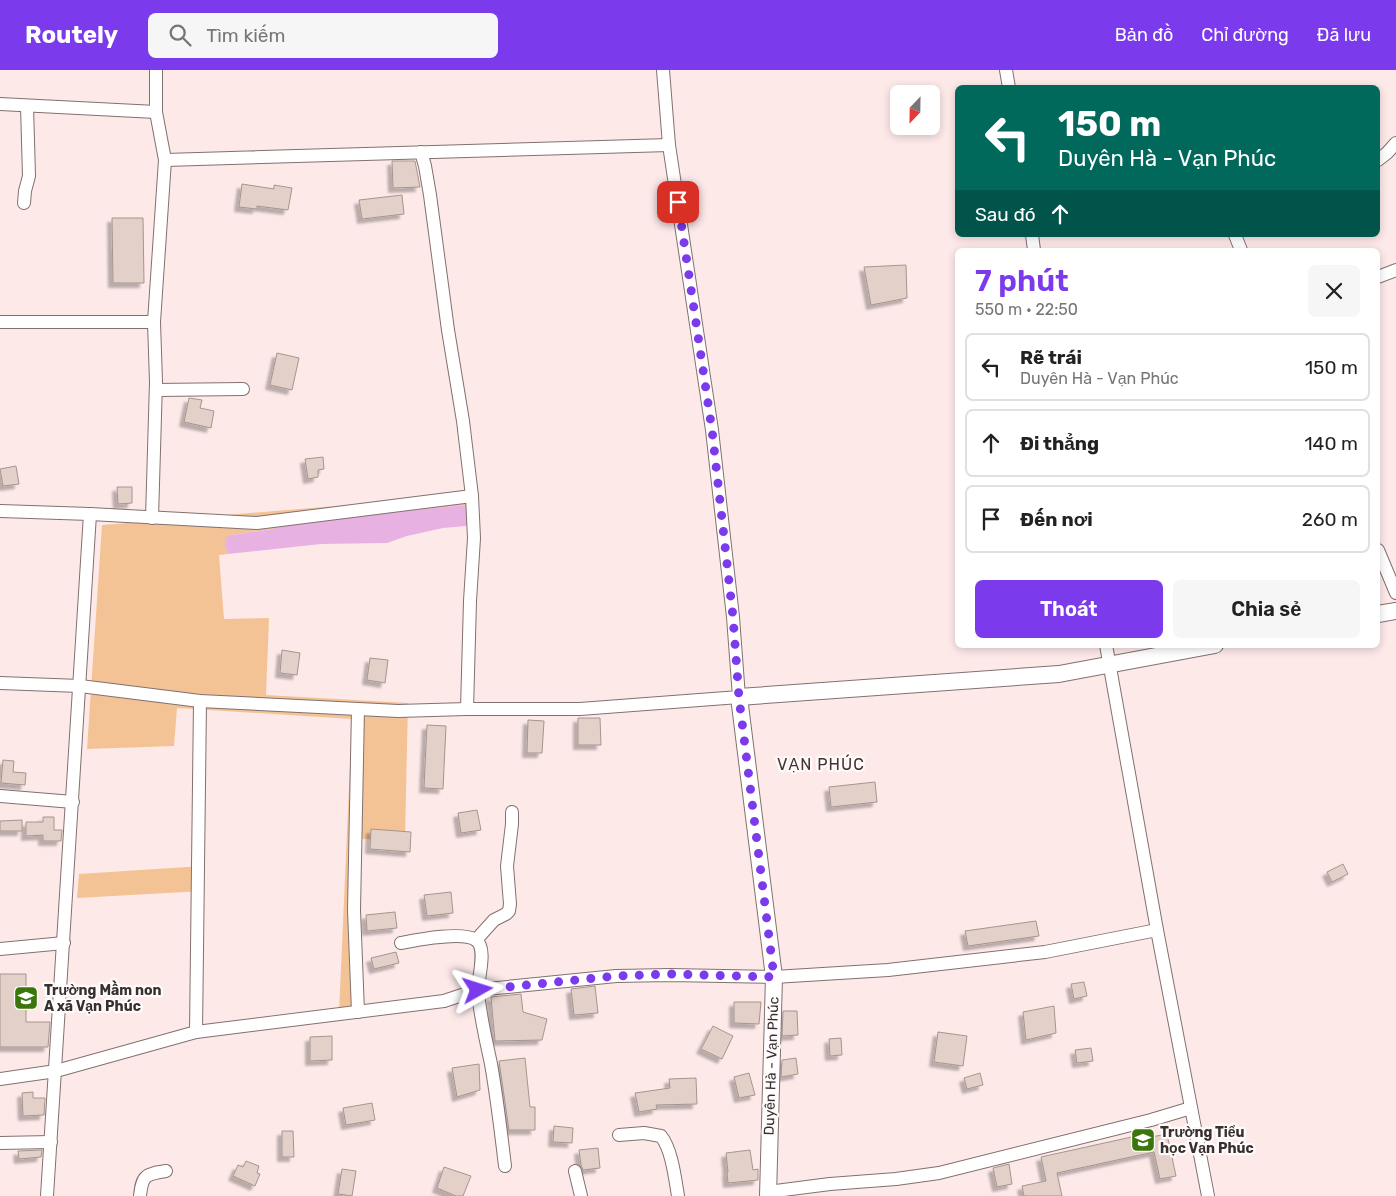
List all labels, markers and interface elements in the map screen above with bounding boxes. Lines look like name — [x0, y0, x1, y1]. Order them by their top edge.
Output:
search box — [148, 13, 498, 58]
text: Routely — [25, 21, 118, 49]
icon: search — [166, 21, 194, 49]
text: Tìm kiếm — [206, 24, 285, 47]
text: Bản đồ — [1115, 24, 1173, 46]
text: Chỉ đường — [1201, 24, 1289, 46]
text: Đã lưu — [1317, 24, 1371, 46]
north arrow — [890, 85, 940, 135]
map controls — [890, 85, 940, 135]
text: 150 m — [1058, 103, 1161, 145]
icon: left — [975, 105, 1040, 170]
text: Duyên Hà - Vạn Phúc — [1058, 145, 1276, 172]
pin — [657, 181, 699, 223]
icon: arrive — [664, 188, 692, 216]
icon: ahead — [1046, 200, 1074, 228]
text: Sau đó — [975, 203, 1036, 226]
text: 7 phút — [975, 263, 1069, 299]
button: close — [1308, 265, 1360, 317]
text: 550 m · 22:50 — [975, 300, 1078, 319]
text: Rẽ trái — [1020, 346, 1082, 369]
icon: left — [977, 353, 1005, 381]
text: 150 m — [1305, 356, 1358, 379]
text: Duyên Hà - Vạn Phúc — [1020, 369, 1179, 388]
icon: ahead — [977, 429, 1005, 457]
text: Đi thẳng — [1020, 432, 1099, 455]
text: 140 m — [1304, 432, 1358, 455]
icon: arrive — [977, 505, 1005, 533]
text: Đến nơi — [1020, 508, 1093, 531]
text: 260 m — [1302, 508, 1358, 531]
button: Thoát — [975, 580, 1163, 638]
button: Chia sẻ — [1173, 580, 1360, 638]
district label: VẠN PHÚC — [777, 754, 865, 774]
position arrow — [451, 963, 503, 1015]
place label: Trường Mầm non A xã Vạn Phúc — [44, 980, 162, 1015]
school or university icon: Trường Mầm non A xã Vạn Phúc — [13, 985, 39, 1011]
street label: Duyên Hà - Vạn Phúc — [761, 996, 782, 1136]
place label: Trường Tiểu học Vạn Phúc — [1160, 1124, 1254, 1157]
school or university icon: Trường Tiểu học Vạn Phúc — [1130, 1127, 1156, 1153]

